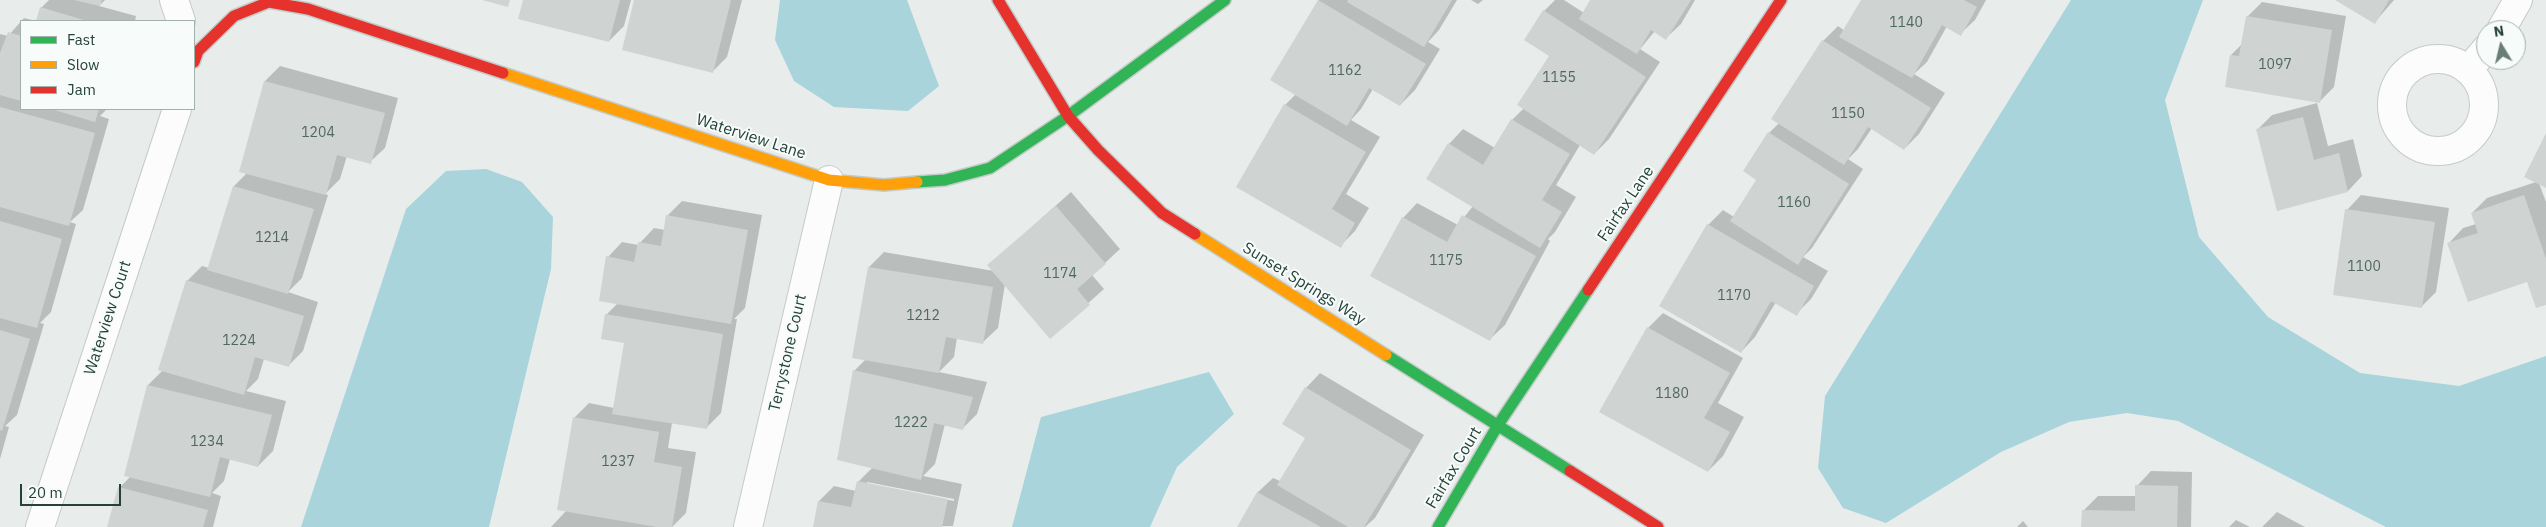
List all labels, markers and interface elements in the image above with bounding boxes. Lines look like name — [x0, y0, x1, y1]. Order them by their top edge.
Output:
house number: 1140 — [1889, 15, 1923, 31]
legend — [20, 20, 195, 110]
north arrow — [2476, 20, 2526, 70]
text: N — [2492, 21, 2505, 41]
text: Fast — [67, 30, 95, 49]
text: Slow — [67, 55, 100, 74]
house number: 1097 — [2258, 57, 2292, 73]
house number: 1162 — [1328, 63, 1362, 79]
house number: 1155 — [1542, 70, 1576, 86]
text: Jam — [67, 80, 96, 99]
house number: 1150 — [1831, 106, 1865, 122]
street label: Waterview Lane — [694, 110, 808, 164]
house number: 1204 — [301, 125, 335, 141]
street label: Fairfax Lane — [1594, 163, 1658, 245]
house number: 1160 — [1777, 195, 1811, 211]
house number: 1214 — [255, 230, 289, 246]
street label: Sunset Springs Way — [1239, 238, 1369, 330]
house number: 1175 — [1429, 253, 1463, 269]
street label: Waterview Court — [80, 258, 136, 378]
house number: 1100 — [2347, 259, 2381, 275]
house number: 1174 — [1043, 266, 1077, 282]
house number: 1170 — [1717, 288, 1751, 304]
street label: Terrystone Court — [765, 292, 811, 414]
house number: 1212 — [906, 308, 940, 324]
house number: 1224 — [222, 333, 256, 349]
house number: 1180 — [1655, 386, 1689, 402]
house number: 1222 — [894, 415, 928, 431]
street label: Fairfax Court — [1422, 424, 1486, 512]
house number: 1234 — [190, 434, 224, 450]
house number: 1237 — [601, 454, 635, 470]
scale bar — [22, 474, 124, 506]
text: 20 m — [28, 483, 63, 502]

